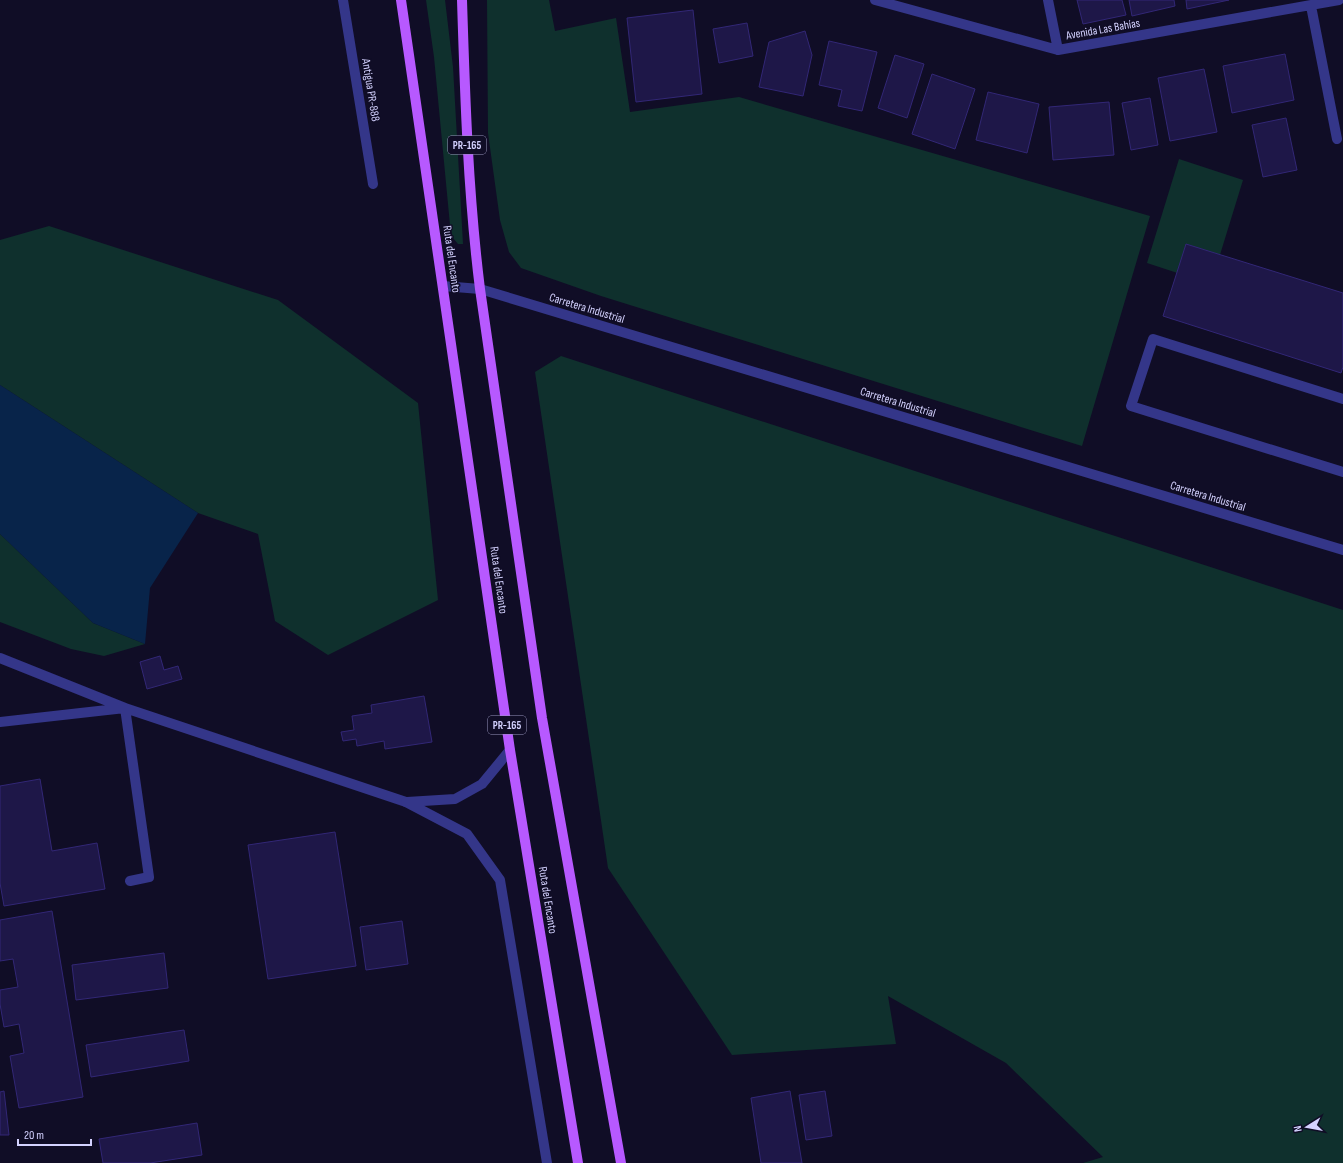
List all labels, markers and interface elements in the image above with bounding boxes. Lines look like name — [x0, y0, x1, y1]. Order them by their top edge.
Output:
street label: Avenida Las Bahías — [1064, 16, 1141, 44]
street label: Antigua PR-888 — [358, 57, 383, 123]
road number: PR-165 — [448, 136, 486, 154]
street label: Ruta del Encanto — [439, 224, 464, 294]
street label: Carretera Industrial — [547, 290, 626, 327]
street label: Carretera Industrial — [858, 384, 937, 421]
street label: Carretera Industrial — [1168, 478, 1247, 515]
street label: Ruta del Encanto — [486, 545, 511, 615]
road number: PR-165 — [488, 716, 526, 734]
street label: Ruta del Encanto — [535, 865, 560, 935]
north arrow — [1287, 1107, 1327, 1147]
scale bar — [18, 1121, 91, 1147]
text: N — [1291, 1125, 1305, 1133]
text: 20 m — [24, 1128, 44, 1143]

